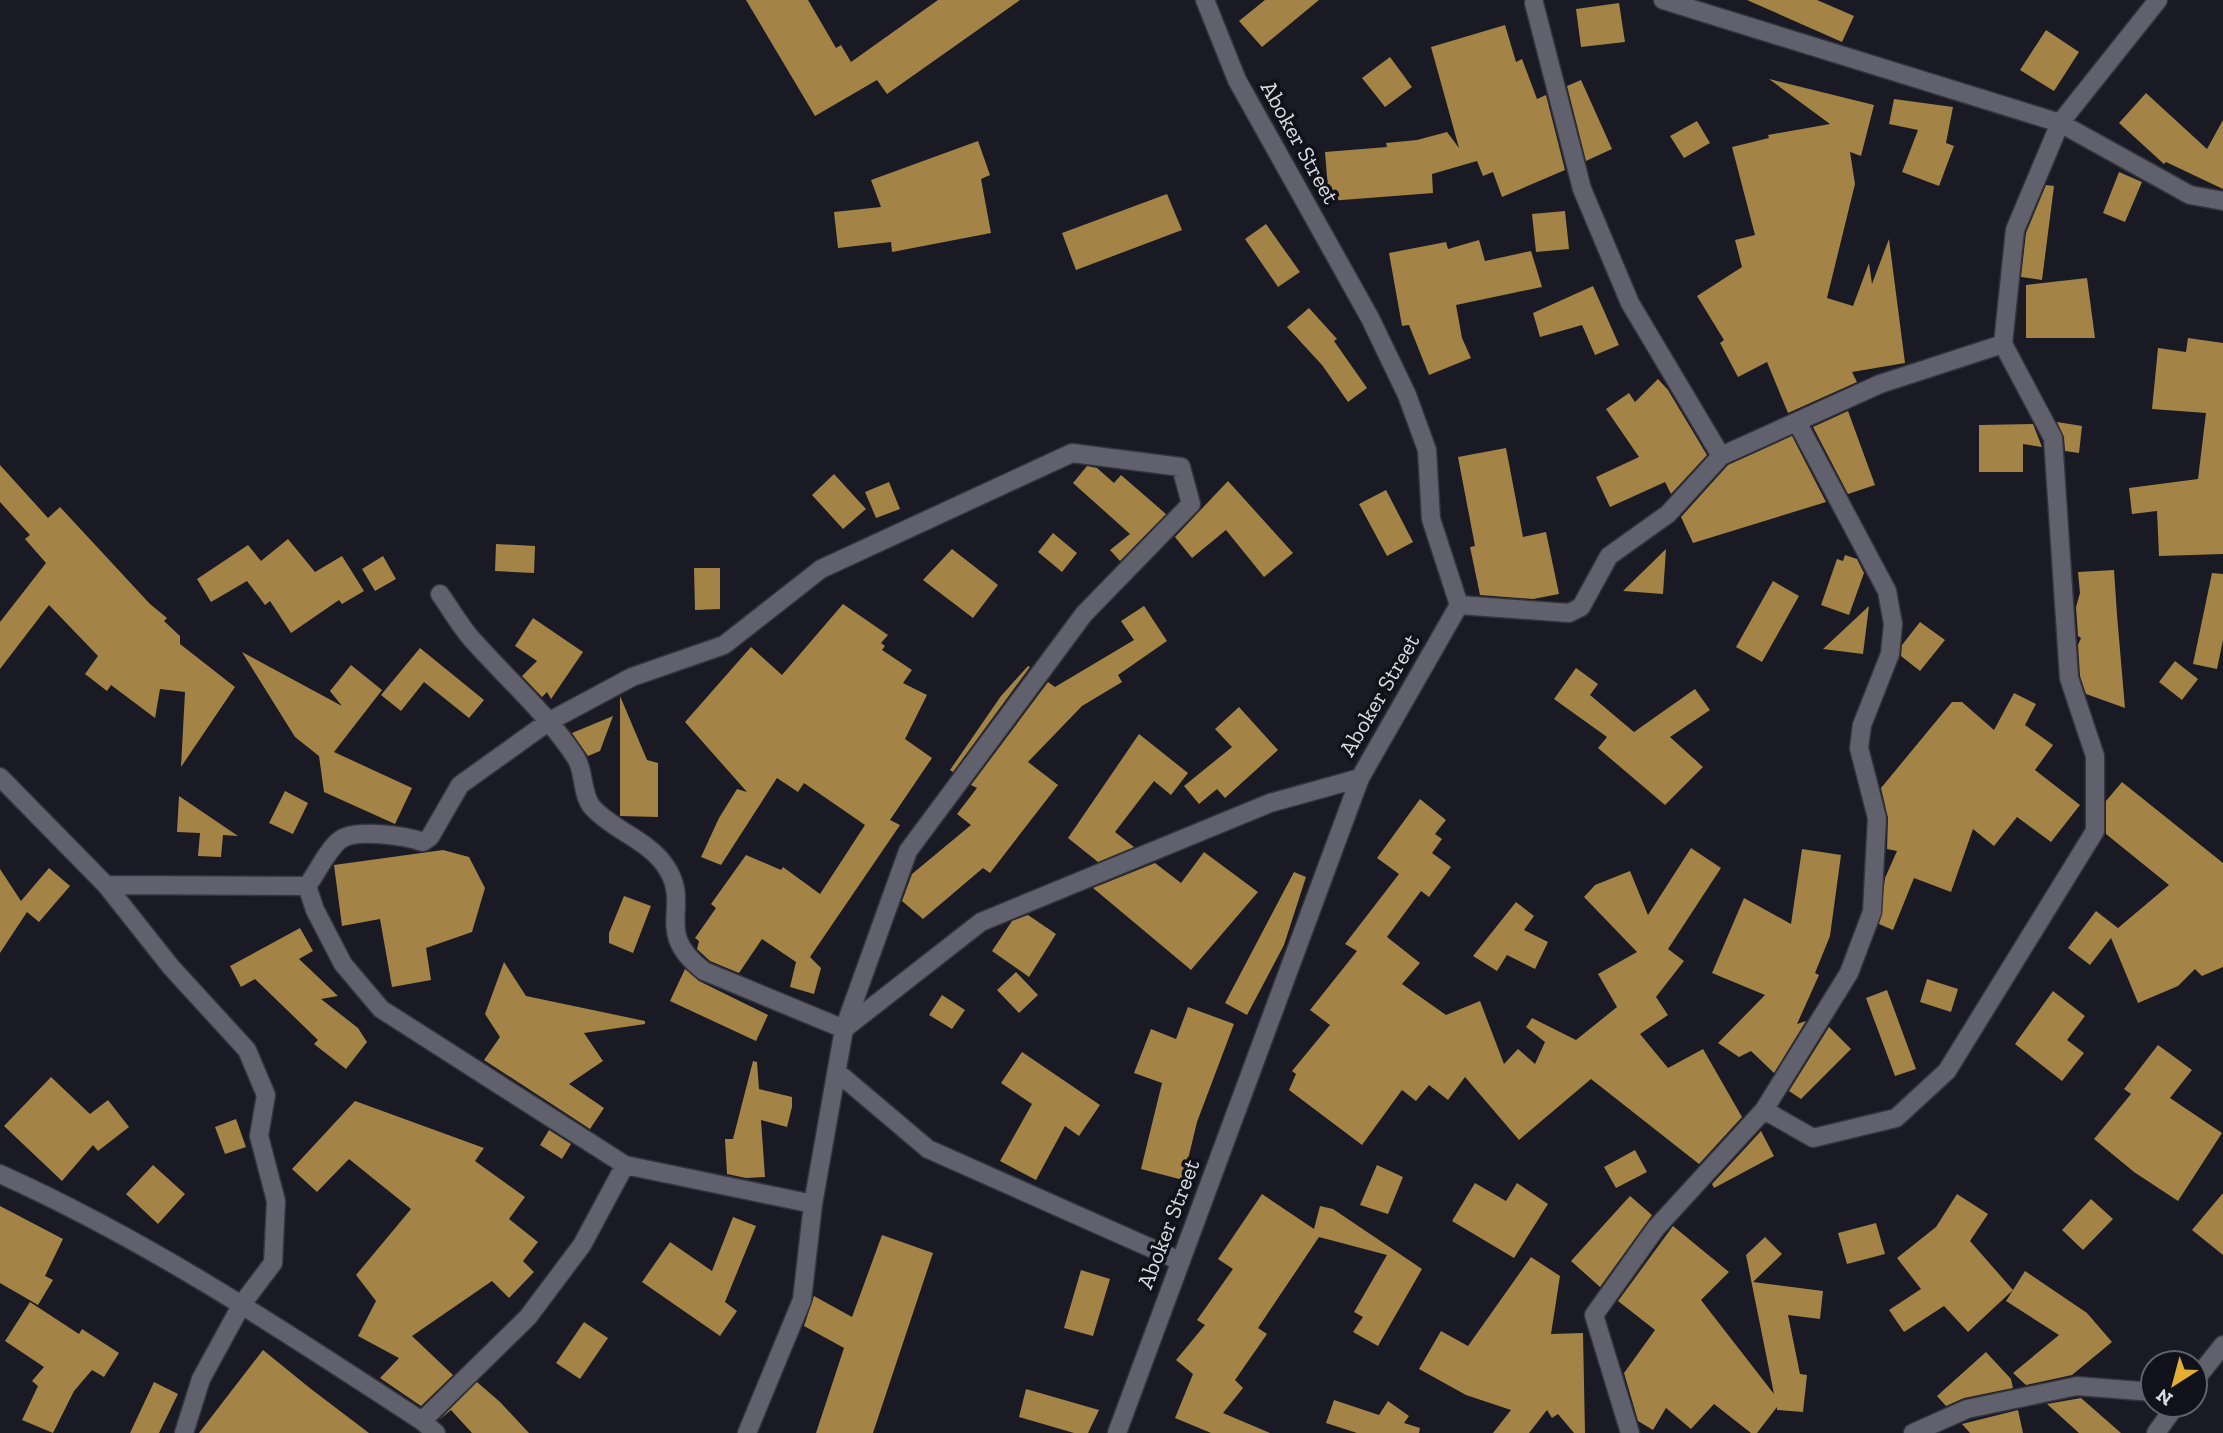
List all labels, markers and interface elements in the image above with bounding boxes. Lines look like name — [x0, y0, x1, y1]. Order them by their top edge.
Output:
street label: Aboker Street — [1255, 76, 1346, 209]
street label: Aboker Street — [1333, 628, 1425, 761]
street label: Aboker Street — [1130, 1155, 1206, 1293]
north arrow — [2139, 1349, 2209, 1419]
text: N — [2152, 1384, 2177, 1411]

